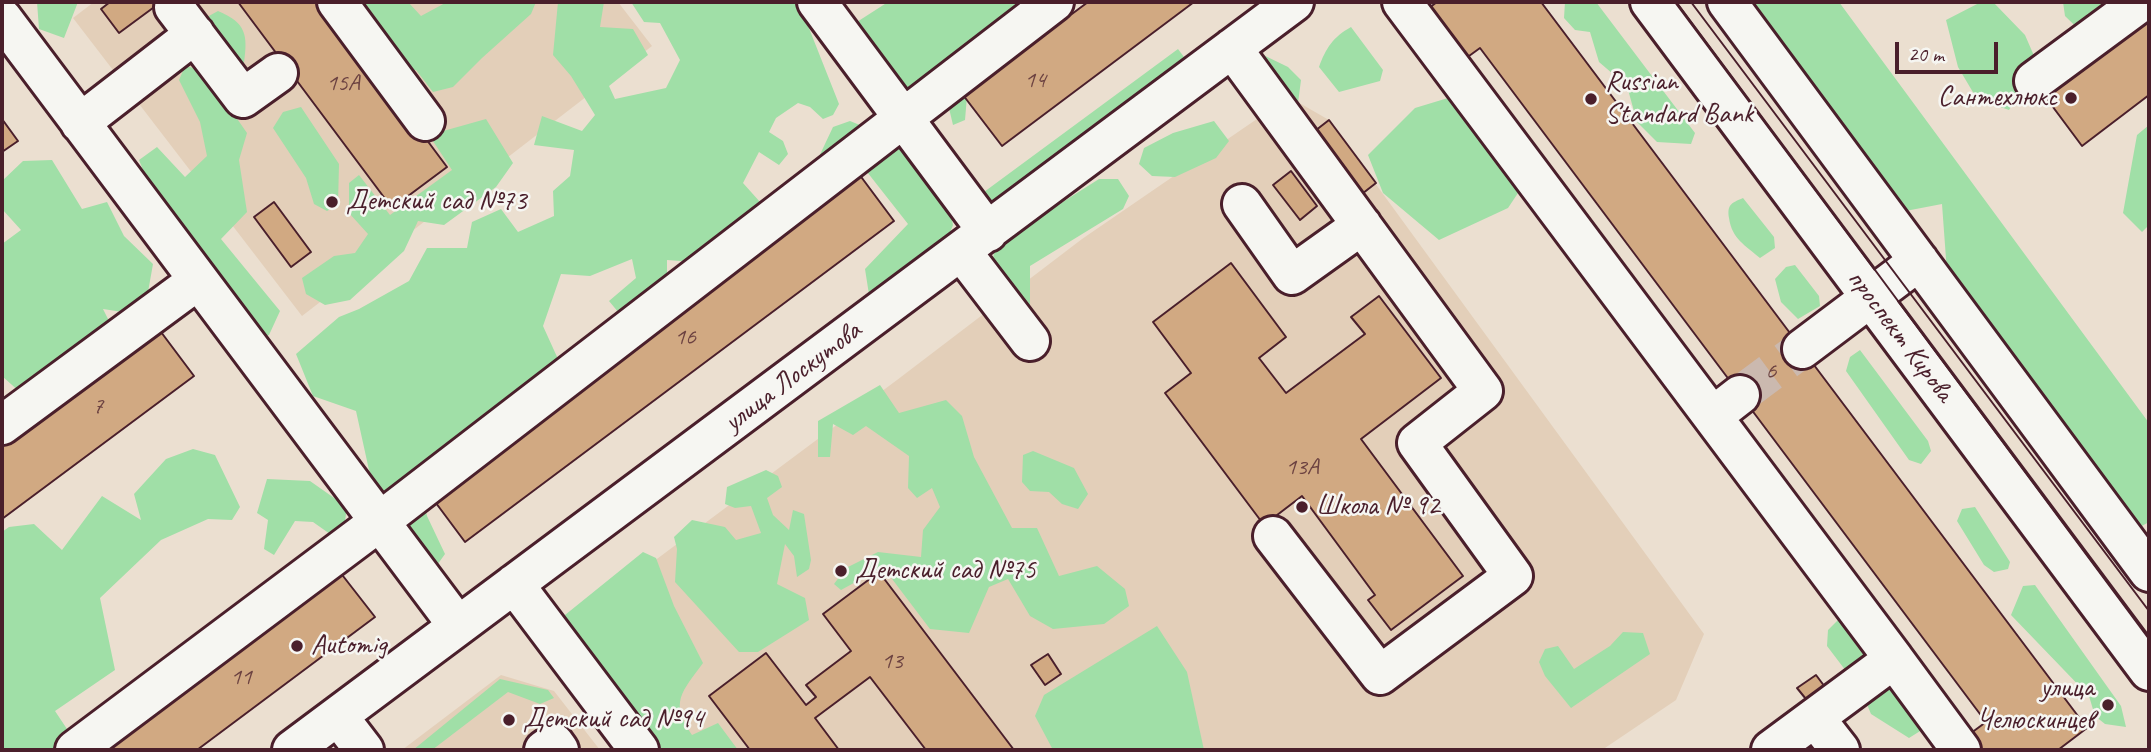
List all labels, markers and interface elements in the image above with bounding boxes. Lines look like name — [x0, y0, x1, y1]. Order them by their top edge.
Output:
scale bar — [1899, 28, 2002, 72]
text: 20 m — [1908, 41, 1944, 67]
place label: Russian Standard Bank — [1605, 66, 1753, 132]
house number: 14 — [1024, 67, 1046, 95]
house number: 15А — [326, 70, 360, 98]
place label: Сантехлюкс — [1938, 81, 2057, 115]
marker: Сантехлюкс — [2063, 90, 2079, 106]
marker: Russian Standard Bank — [1583, 91, 1599, 107]
place label: Детский сад №73 — [346, 185, 527, 219]
marker: Детский сад №73 — [324, 194, 340, 210]
street label: проспект Кирова — [1839, 263, 1961, 409]
street label: улица Лоскутова — [718, 314, 868, 440]
house number: 16 — [674, 324, 696, 352]
house number: 6 — [1766, 358, 1776, 386]
house number: 7 — [93, 393, 103, 421]
house number: 13А — [1285, 454, 1319, 482]
place label: Школа № 92 — [1316, 490, 1440, 524]
marker: Школа № 92 — [1294, 499, 1310, 515]
place label: Детский сад №75 — [855, 554, 1036, 588]
marker: Детский сад №75 — [833, 563, 849, 579]
place label: Automig — [311, 629, 387, 663]
marker: Automig — [289, 638, 305, 654]
house number: 13 — [881, 648, 903, 676]
house number: 11 — [230, 664, 252, 692]
place label: улица Челюскинцев — [1977, 672, 2094, 738]
marker: улица Челюскинцев — [2100, 697, 2116, 713]
place label: Детский сад №94 — [523, 703, 704, 737]
marker: Детский сад №94 — [501, 712, 517, 728]

